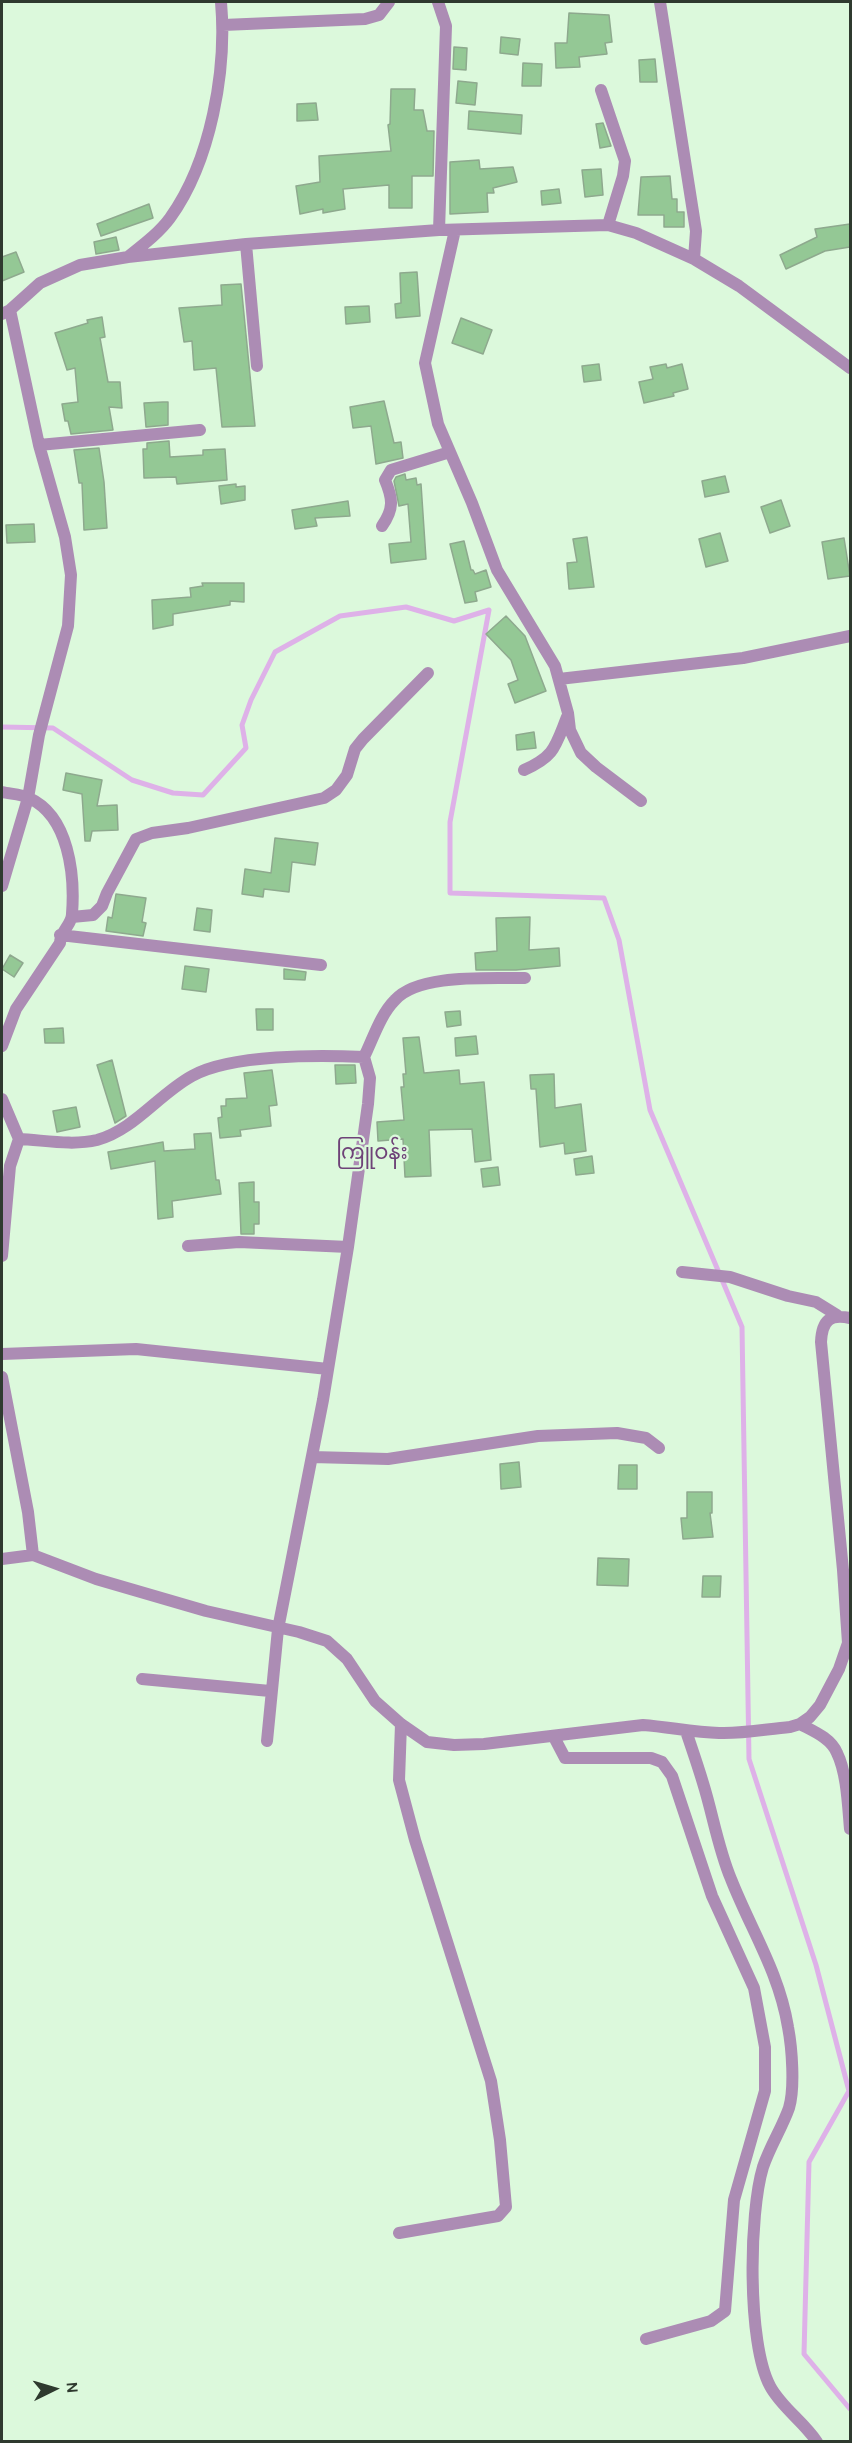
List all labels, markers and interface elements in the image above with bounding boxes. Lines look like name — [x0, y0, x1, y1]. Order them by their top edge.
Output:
district label: ကြူဝန်း — [336, 1140, 408, 1166]
north arrow — [24, 2359, 84, 2419]
text: N — [62, 2381, 82, 2394]

